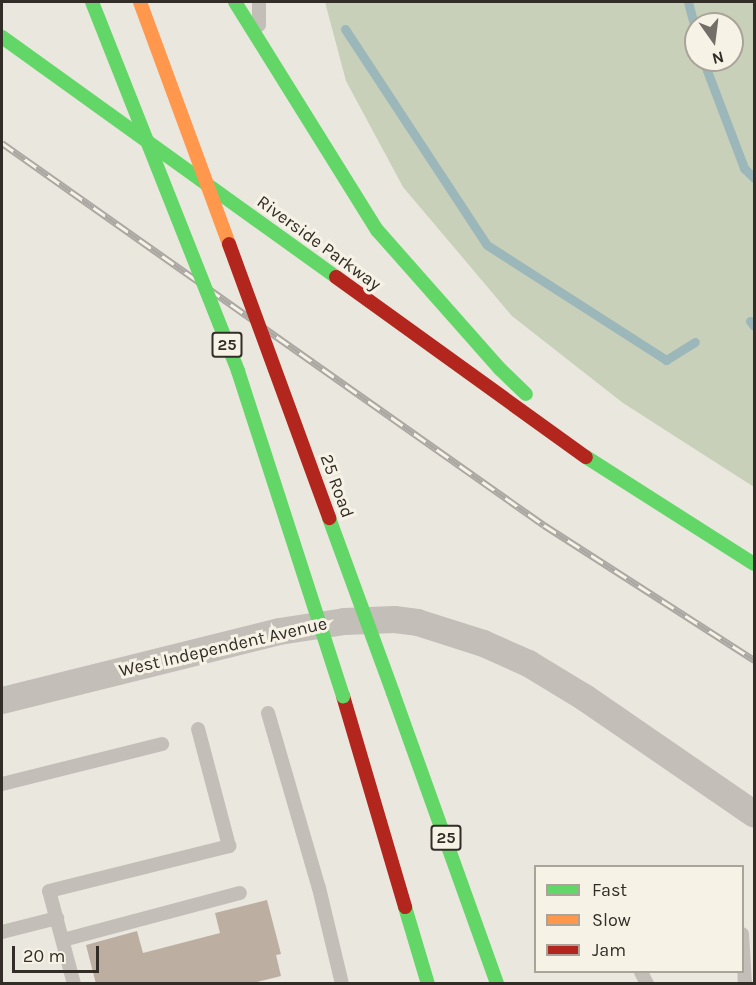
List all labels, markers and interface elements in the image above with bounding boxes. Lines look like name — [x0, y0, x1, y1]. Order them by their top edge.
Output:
north arrow — [684, 12, 744, 72]
text: N — [710, 47, 726, 69]
street label: Riverside Parkway — [253, 191, 385, 295]
road number: 25 — [210, 332, 244, 358]
street label: 25 Road — [316, 451, 358, 521]
street label: West Independent Avenue — [117, 613, 329, 681]
road number: 25 — [430, 825, 462, 851]
legend — [534, 865, 744, 973]
text: Fast — [592, 879, 627, 901]
text: Slow — [592, 909, 631, 931]
scale bar — [15, 934, 102, 972]
text: Jam — [592, 939, 626, 961]
text: 20 m — [23, 945, 65, 967]

